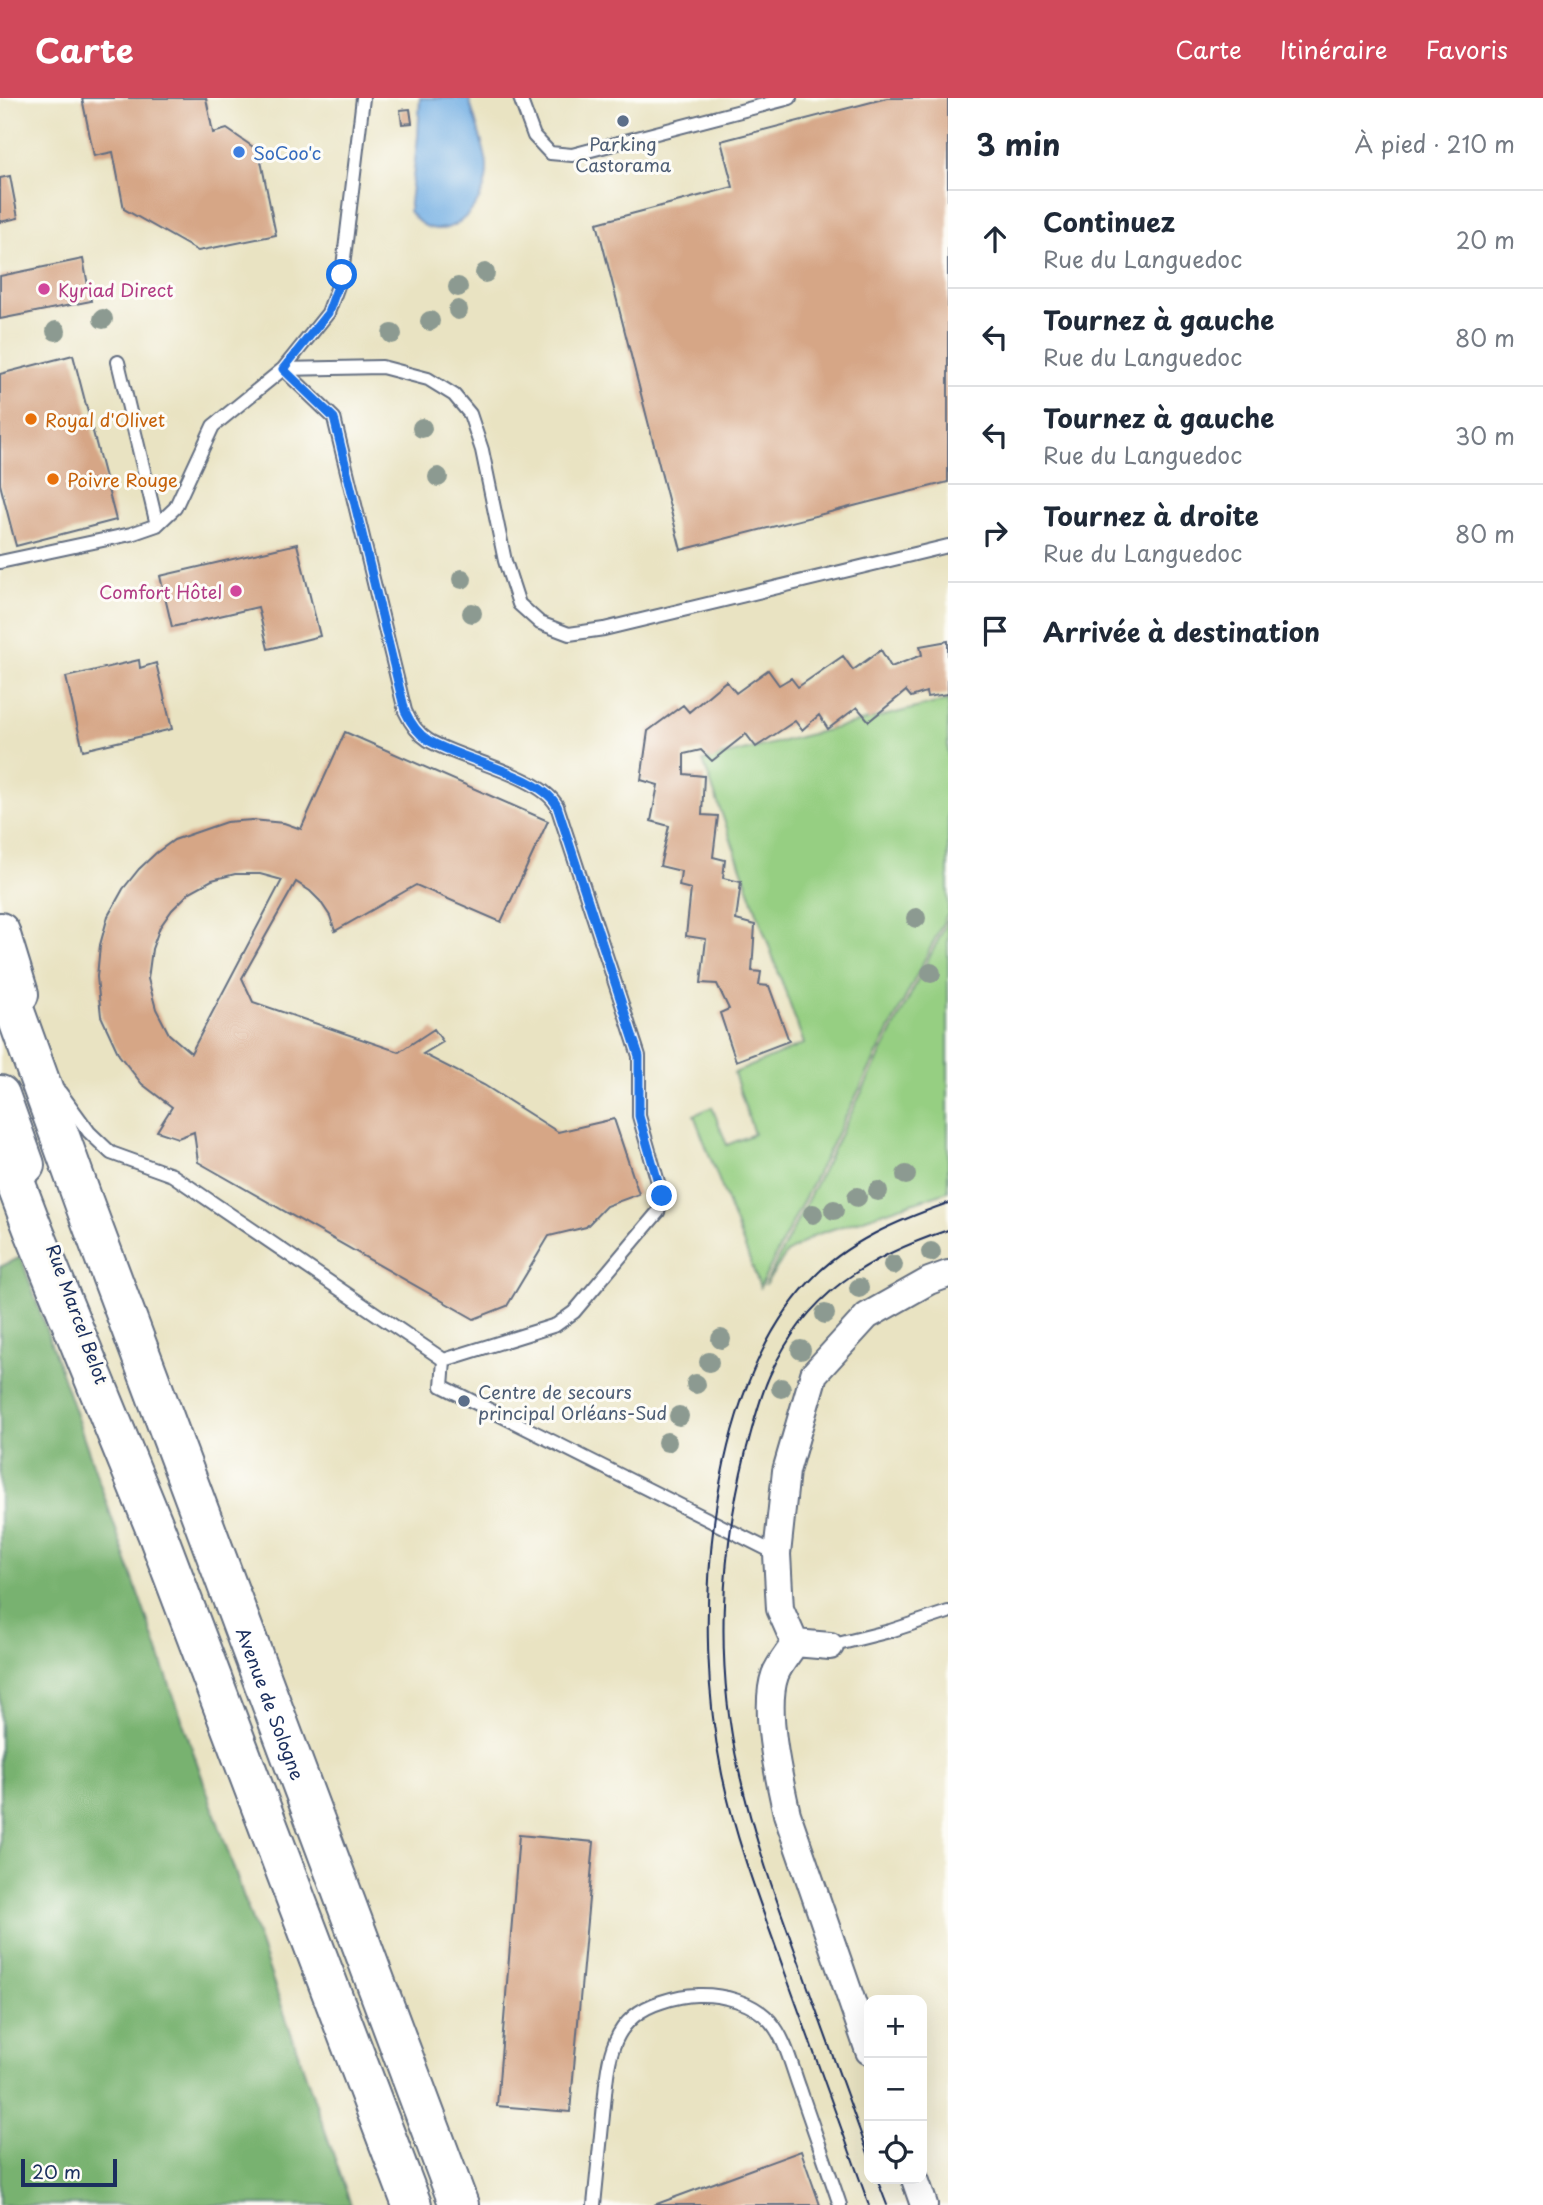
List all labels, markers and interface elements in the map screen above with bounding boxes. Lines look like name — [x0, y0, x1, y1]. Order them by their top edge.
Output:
text: Carte — [35, 24, 134, 74]
text: Carte — [1175, 31, 1242, 67]
text: Itinéraire — [1280, 31, 1388, 67]
text: Favoris — [1426, 31, 1508, 67]
marker: Parking Castorama — [615, 113, 631, 129]
text: 3 min — [976, 121, 1061, 166]
text: À pied · 210 m — [1354, 126, 1515, 161]
place label: Parking Castorama — [575, 130, 672, 178]
place label: SoCoo'c — [253, 139, 321, 166]
marker: SoCoo'c — [231, 144, 247, 160]
text: Continuez — [1043, 202, 1175, 241]
icon: ahead — [976, 220, 1014, 258]
text: 20 m — [1456, 222, 1515, 257]
text: Rue du Languedoc — [1043, 241, 1242, 276]
route start — [326, 259, 357, 290]
place label: Kyriad Direct — [58, 276, 173, 303]
marker: Kyriad Direct — [36, 281, 52, 297]
text: Tournez à gauche — [1043, 300, 1274, 339]
icon: left — [976, 318, 1014, 356]
text: 80 m — [1455, 320, 1515, 355]
text: Rue du Languedoc — [1043, 339, 1242, 374]
text: Tournez à gauche — [1043, 398, 1274, 437]
place label: Royal d'Olivet — [45, 406, 165, 433]
marker: Royal d'Olivet — [23, 411, 39, 427]
icon: left — [976, 416, 1014, 454]
text: 30 m — [1454, 418, 1515, 453]
text: Rue du Languedoc — [1043, 437, 1242, 472]
place label: Poivre Rouge — [67, 466, 178, 493]
marker: Poivre Rouge — [45, 471, 61, 487]
text: Tournez à droite — [1043, 496, 1259, 535]
icon: right — [976, 514, 1014, 552]
text: 80 m — [1455, 516, 1515, 551]
text: Rue du Languedoc — [1043, 535, 1242, 570]
place label: Comfort Hôtel — [99, 578, 222, 605]
marker: Comfort Hôtel — [228, 583, 244, 599]
icon: arrive — [976, 612, 1014, 650]
text: Arrivée à destination — [1043, 612, 1320, 651]
route end — [646, 1180, 677, 1211]
street label: Rue Marcel Belot — [40, 1240, 116, 1388]
place label: Centre de secours principal Orléans-Sud — [478, 1378, 667, 1426]
marker: Centre de secours principal Orléans-Sud — [456, 1393, 472, 1409]
street label: Avenue de Sologne — [230, 1623, 312, 1784]
map controls — [864, 1995, 927, 2184]
button: + — [864, 1995, 927, 2058]
button: − — [864, 2058, 927, 2121]
button: locate — [864, 2121, 927, 2184]
scale bar — [21, 2156, 117, 2188]
text: 20 m — [32, 2157, 81, 2185]

